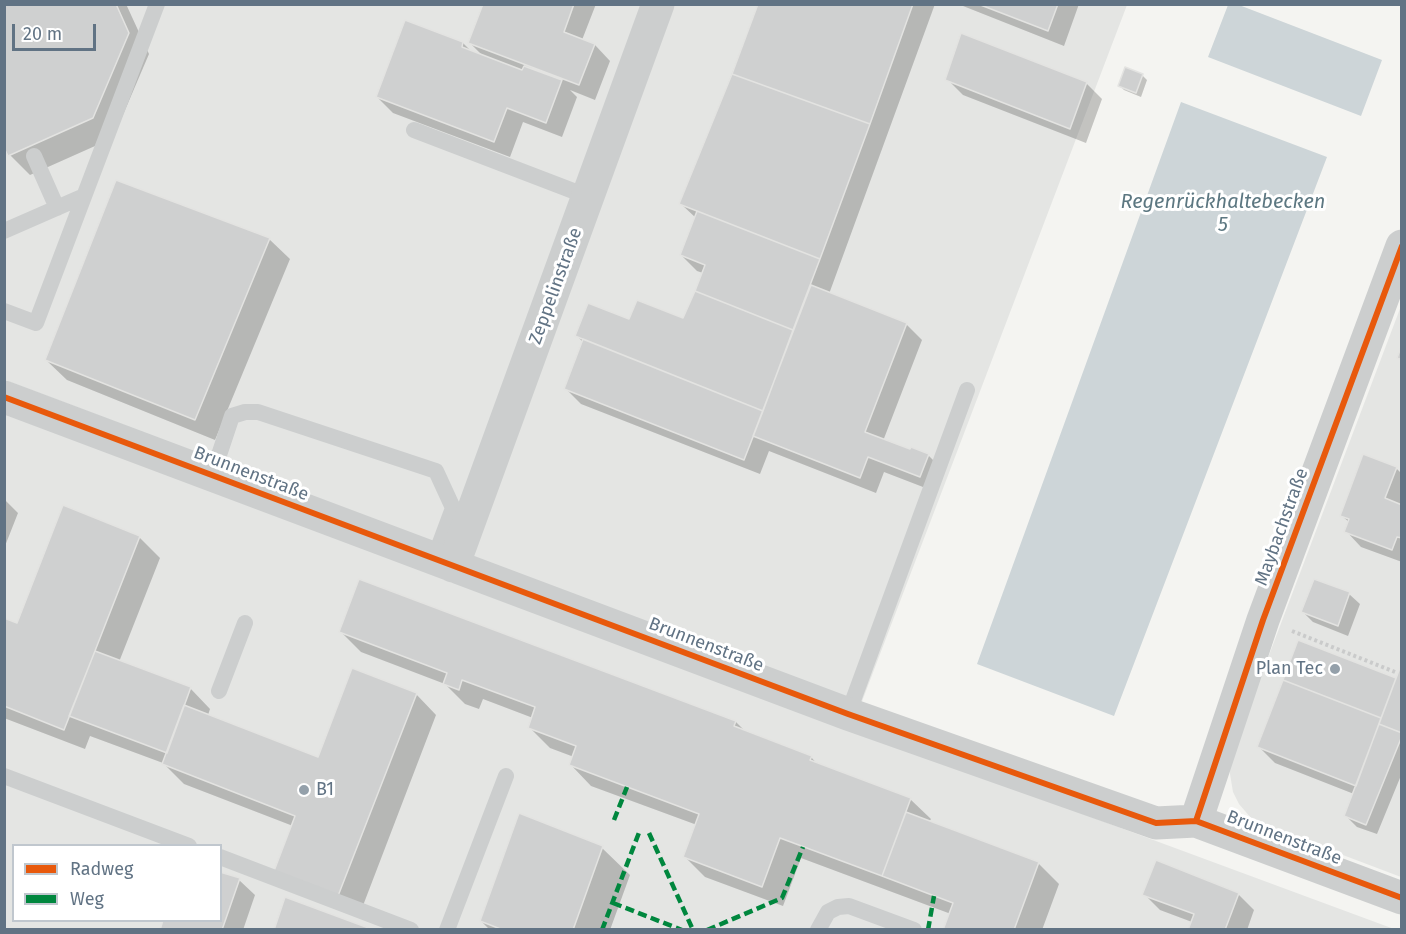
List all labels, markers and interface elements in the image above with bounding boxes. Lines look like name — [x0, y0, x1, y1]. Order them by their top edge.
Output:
scale bar — [15, 12, 99, 50]
text: 20 m — [23, 23, 62, 45]
water label: Regenrückhaltebecken 5 — [1121, 190, 1325, 237]
street label: Zeppelinstraße — [525, 225, 587, 347]
street label: Brunnenstraße — [190, 442, 312, 506]
street label: Maybachstraße — [1251, 465, 1313, 589]
street label: Brunnenstraße — [645, 613, 767, 677]
place label: Plan Tec — [1256, 658, 1323, 680]
marker: Plan Tec — [1328, 662, 1342, 676]
place label: B1 — [316, 779, 334, 801]
marker: B1 — [297, 783, 311, 797]
street label: Brunnenstraße — [1223, 806, 1345, 870]
legend — [12, 844, 222, 922]
text: Radweg — [70, 858, 133, 880]
text: Weg — [70, 888, 104, 910]

